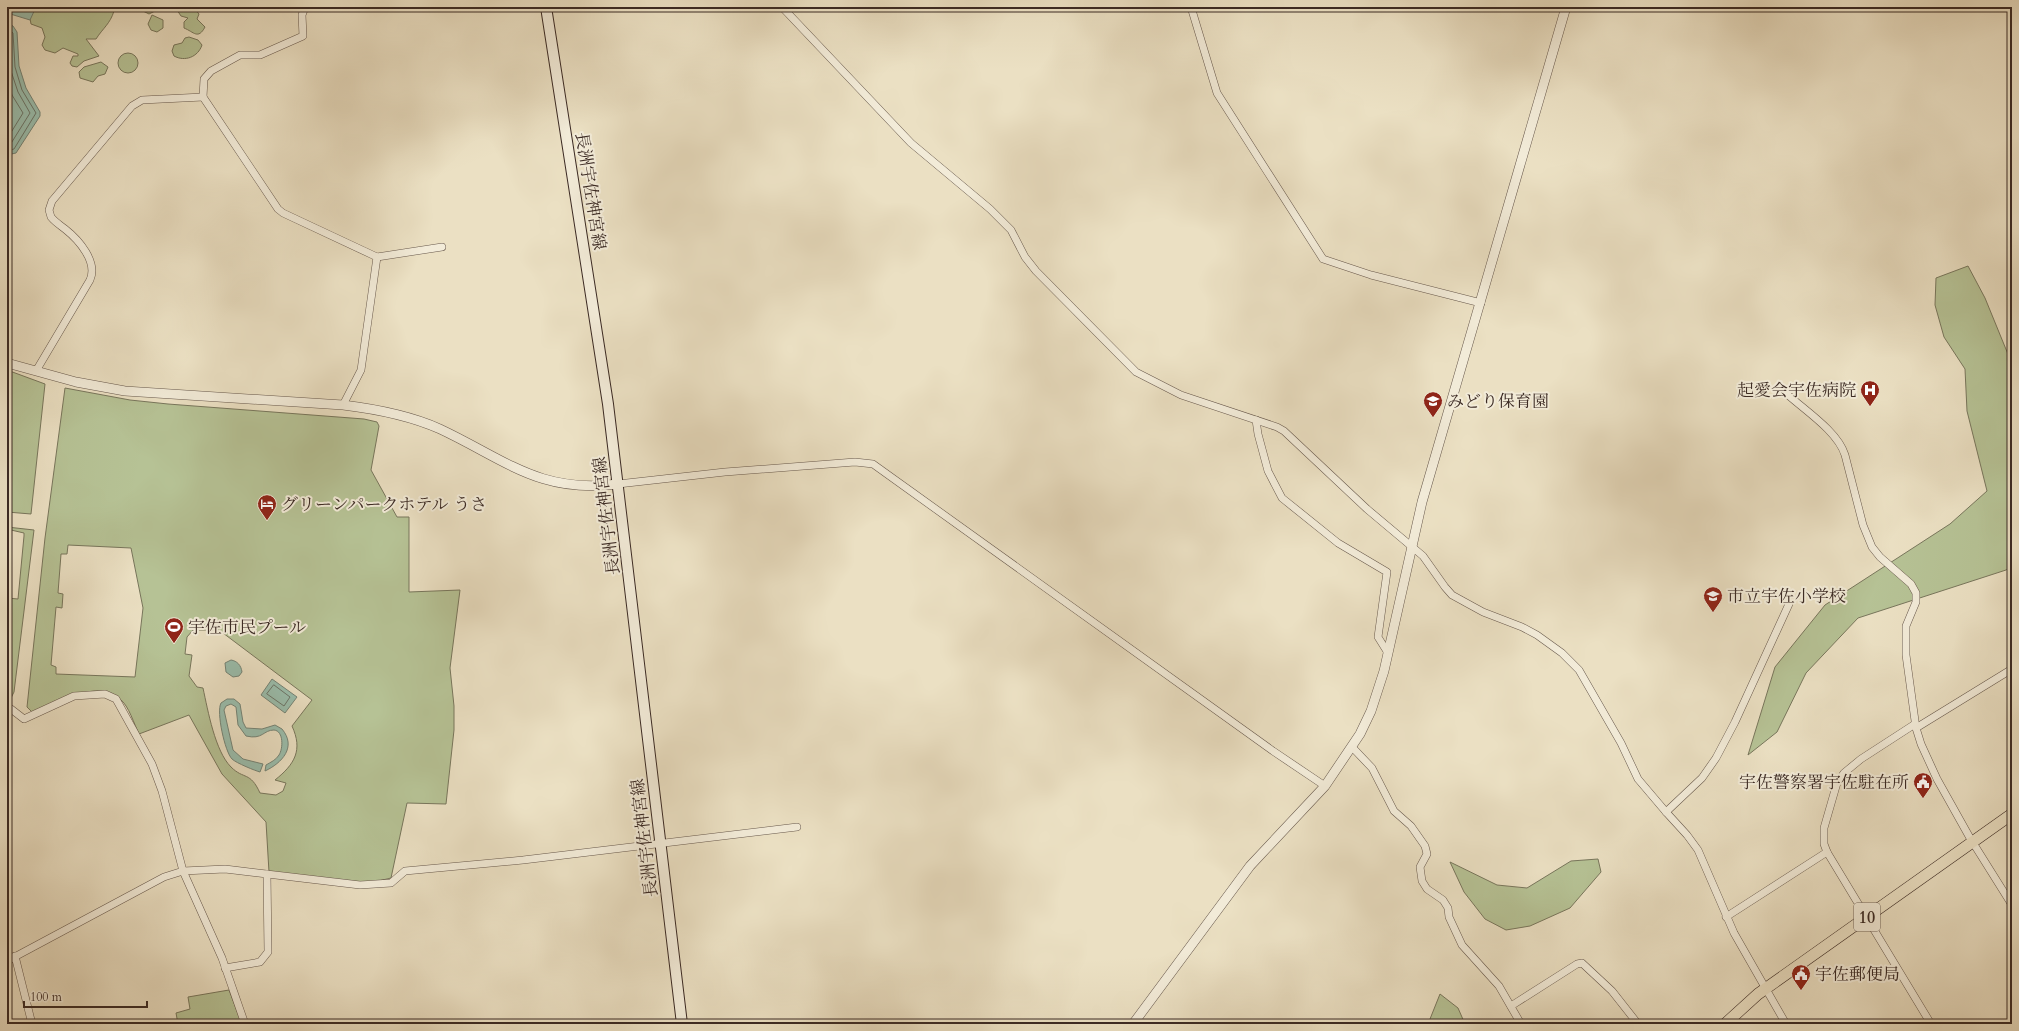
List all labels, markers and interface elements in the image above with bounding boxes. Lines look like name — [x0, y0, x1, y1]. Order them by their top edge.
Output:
street label: 長洲宇佐神宮線 — [570, 131, 611, 252]
place label: 起愛会宇佐病院 — [1737, 379, 1856, 402]
hospital icon: 起愛会宇佐病院 — [1859, 379, 1881, 407]
school or university icon: みどり保育園 — [1422, 390, 1444, 418]
place label: みどり保育園 — [1447, 390, 1549, 413]
street label: 長洲宇佐神宮線 — [588, 455, 625, 576]
hotel icon: グリーンパークホテル うさ — [256, 493, 278, 521]
place label: グリーンパークホテル うさ — [281, 493, 487, 516]
school or university icon: 市立宇佐小学校 — [1702, 585, 1724, 613]
place label: 市立宇佐小学校 — [1727, 585, 1846, 608]
sports icon: 宇佐市民プール — [163, 616, 185, 644]
place label: 宇佐市民プール — [188, 616, 306, 639]
place label: 宇佐警察署宇佐駐在所 — [1739, 771, 1909, 794]
public building icon: 宇佐警察署宇佐駐在所 — [1912, 771, 1934, 799]
street label: 長洲宇佐神宮線 — [626, 777, 663, 898]
road number: 10 — [1854, 903, 1880, 931]
public building icon: 宇佐郵便局 — [1790, 963, 1812, 991]
place label: 宇佐郵便局 — [1815, 963, 1900, 986]
scale bar — [24, 983, 147, 1009]
text: 100 m — [30, 989, 63, 1005]

